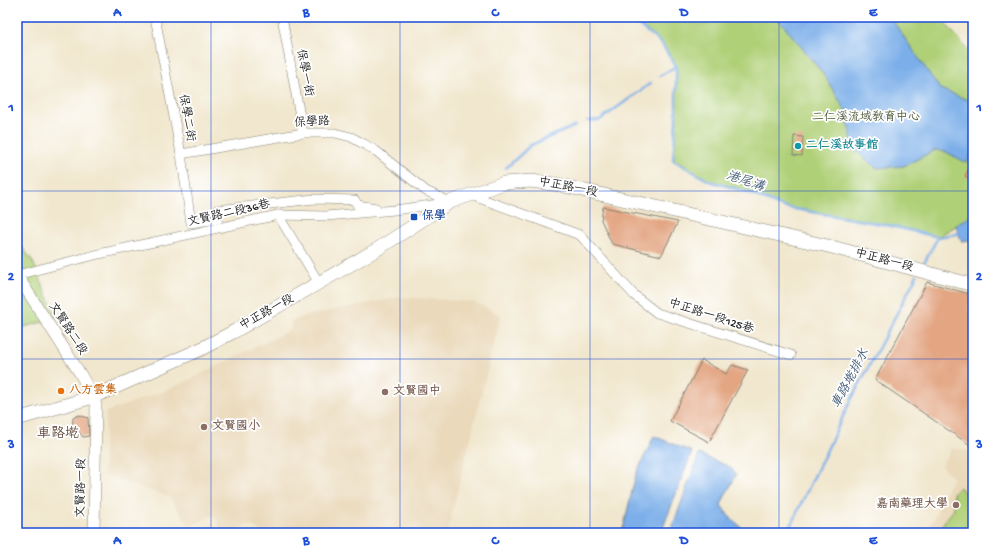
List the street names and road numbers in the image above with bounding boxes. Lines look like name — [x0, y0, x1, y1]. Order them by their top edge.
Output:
street label: 保學一街 — [293, 48, 317, 98]
street label: 保學二街 — [175, 93, 199, 143]
street label: 保學路 — [294, 113, 330, 131]
street label: 中正路一段 — [537, 174, 599, 201]
street label: 文賢路二段36巷 — [186, 197, 272, 230]
street label: 中正路一段 — [853, 246, 915, 276]
street label: 中正路一段 — [237, 291, 297, 334]
street label: 中正路一段125巷 — [666, 296, 756, 337]
street label: 文賢路二段 — [45, 299, 90, 358]
street label: 文賢路一段 — [73, 458, 90, 518]

